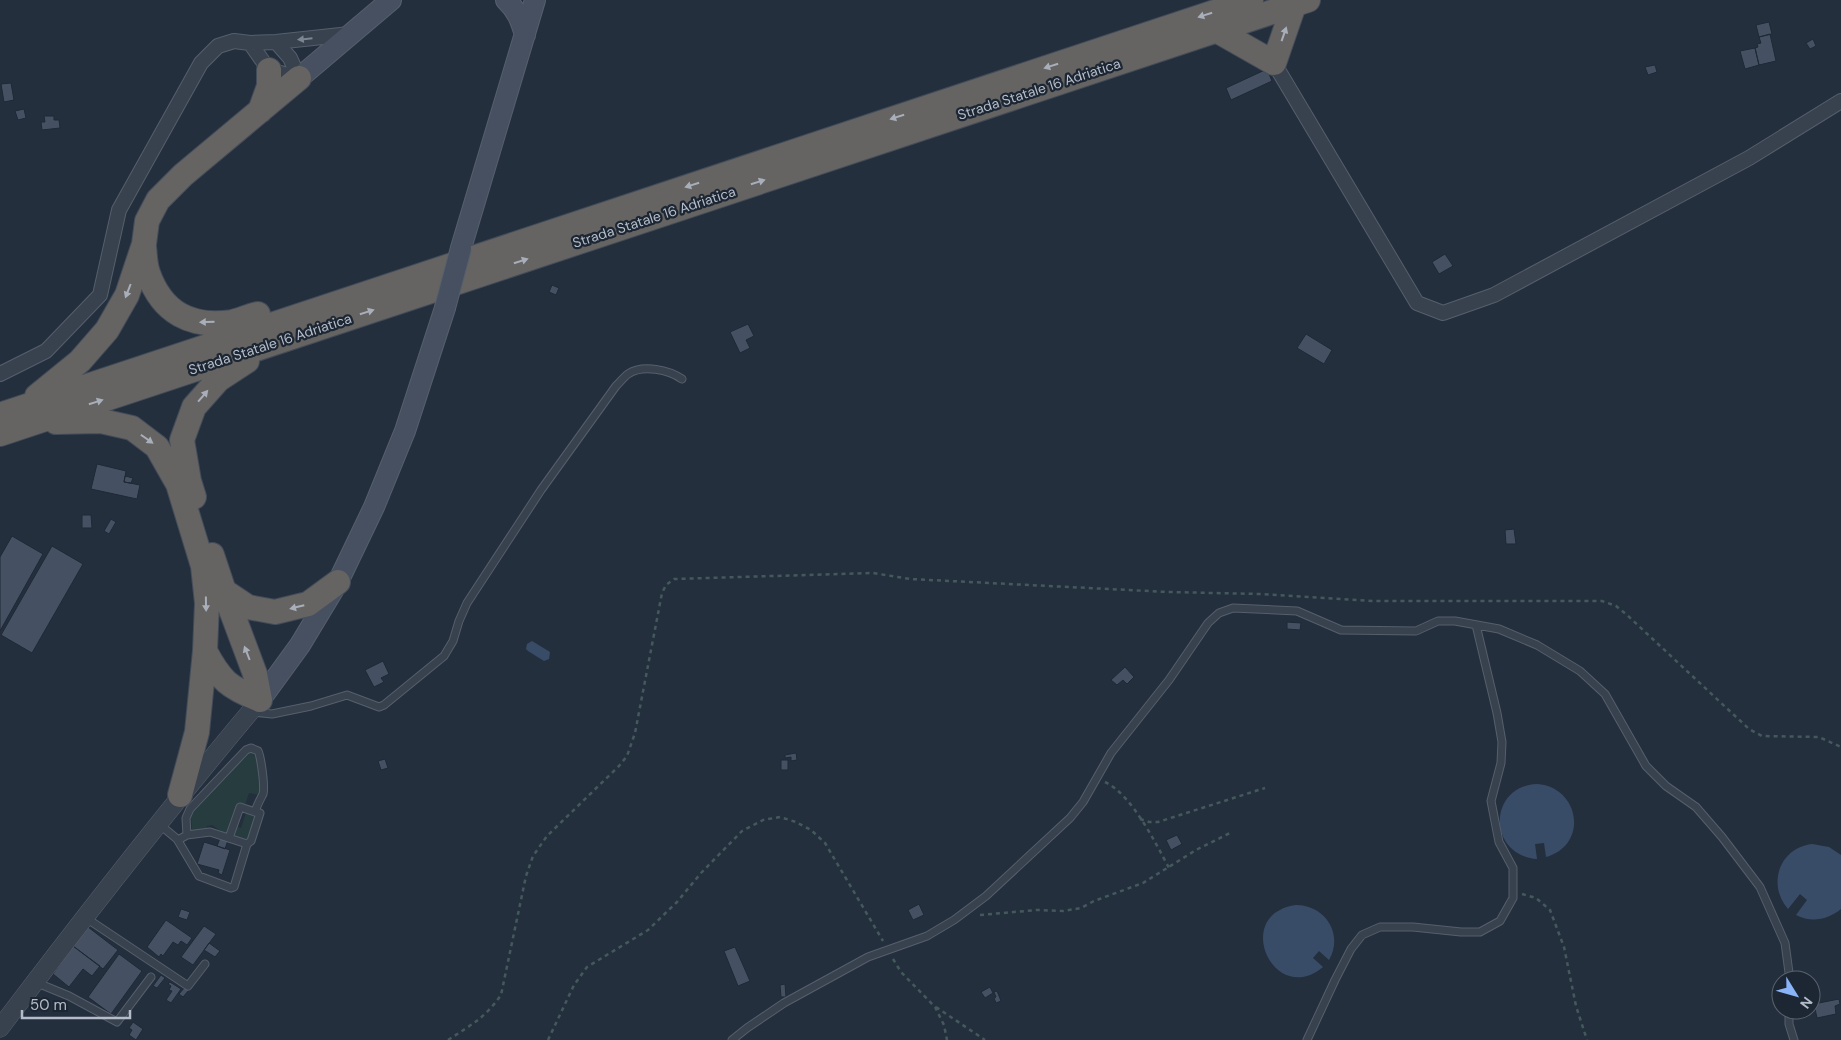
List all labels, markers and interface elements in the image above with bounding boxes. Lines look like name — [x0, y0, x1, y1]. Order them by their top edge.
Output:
one-way arrow — [1198, 12, 1213, 20]
one-way arrow — [1280, 26, 1288, 41]
one-way arrow — [297, 35, 313, 43]
street label: Strada Statale 16 Adriatica — [955, 54, 1123, 124]
one-way arrow — [1043, 63, 1058, 71]
one-way arrow — [889, 114, 904, 122]
one-way arrow — [751, 178, 766, 186]
one-way arrow — [685, 181, 700, 189]
street label: Strada Statale 16 Adriatica — [570, 182, 738, 252]
one-way arrow — [514, 257, 529, 265]
one-way arrow — [124, 283, 131, 298]
one-way arrow — [359, 308, 374, 316]
street label: Strada Statale 16 Adriatica — [186, 309, 354, 379]
one-way arrow — [199, 318, 215, 326]
one-way arrow — [198, 390, 209, 403]
one-way arrow — [89, 398, 104, 406]
one-way arrow — [140, 434, 153, 444]
one-way arrow — [202, 596, 210, 612]
one-way arrow — [289, 603, 304, 611]
one-way arrow — [243, 646, 250, 661]
north arrow — [1771, 970, 1821, 1020]
scale bar — [22, 988, 130, 1020]
text: N — [1796, 993, 1817, 1012]
text: 50 m — [30, 995, 67, 1015]

